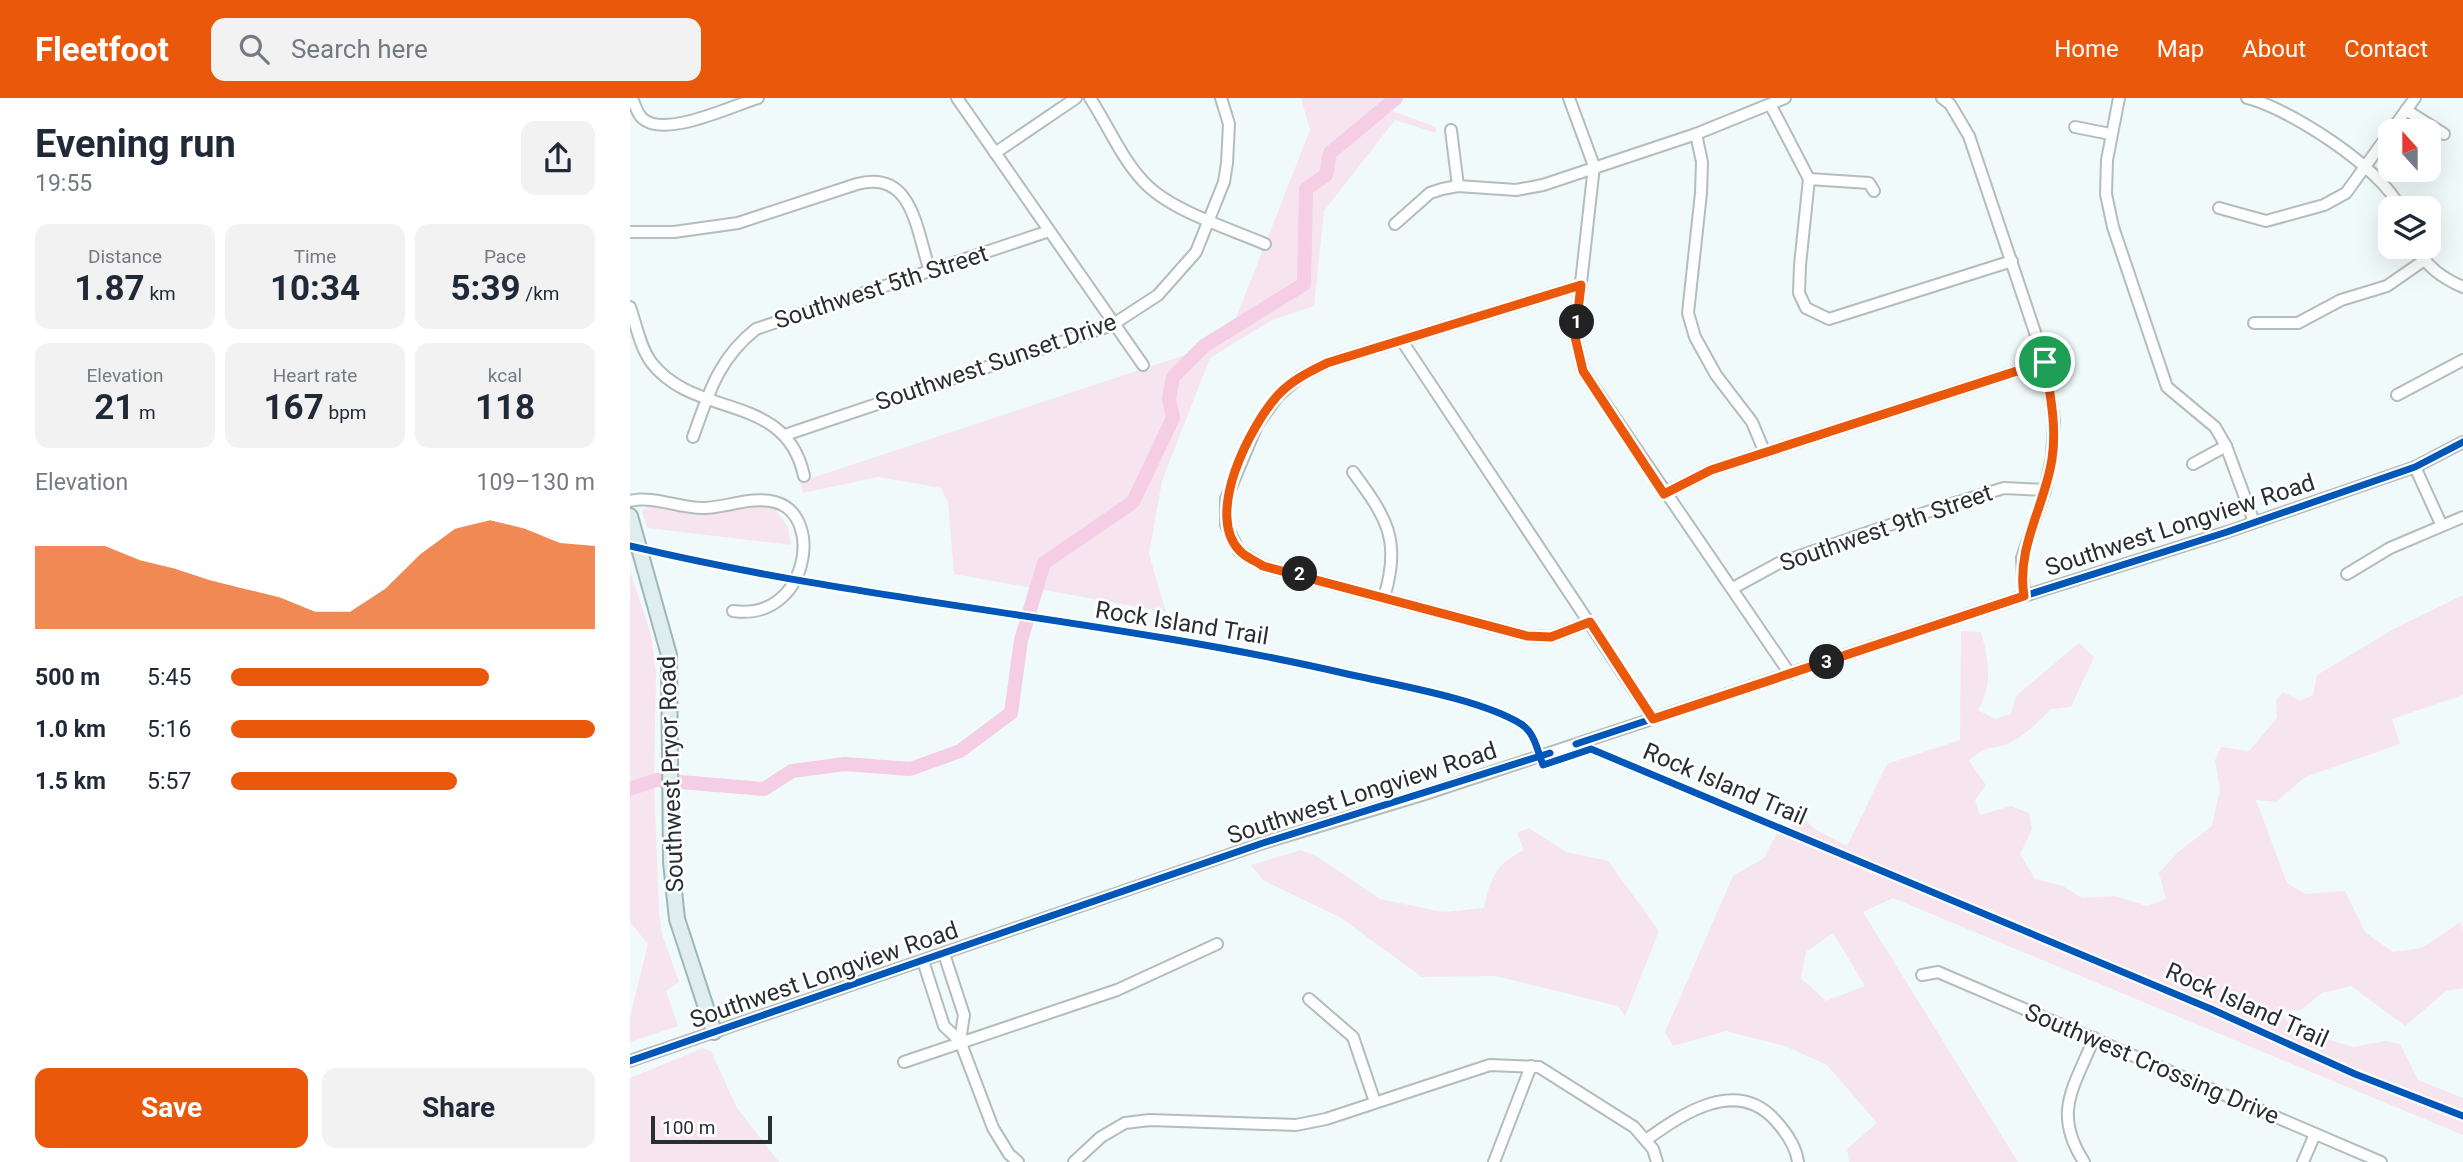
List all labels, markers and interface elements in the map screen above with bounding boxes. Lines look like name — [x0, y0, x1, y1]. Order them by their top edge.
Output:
search box — [211, 18, 701, 81]
text: Fleetfoot — [35, 30, 169, 69]
icon: search — [235, 30, 273, 68]
text: Search here — [291, 34, 428, 64]
text: Home — [2054, 35, 2119, 63]
text: Map — [2157, 35, 2204, 63]
text: About — [2242, 35, 2306, 63]
text: Contact — [2344, 35, 2428, 63]
north arrow — [2378, 119, 2441, 182]
map controls — [2378, 119, 2441, 259]
button: share — [521, 121, 595, 195]
text: Evening run — [35, 122, 236, 166]
text: 19:55 — [35, 170, 92, 197]
button: layers — [2378, 196, 2441, 259]
street label: Southwest 5th Street — [771, 239, 992, 335]
text: Distance — [88, 245, 162, 268]
text: Time — [294, 245, 336, 268]
text: Pace — [484, 245, 526, 268]
text: 1.87 — [74, 268, 145, 309]
text: 10:34 — [270, 268, 360, 309]
text: 5:39 — [451, 268, 521, 309]
text: km — [145, 282, 176, 305]
text: /km — [521, 282, 559, 305]
pin: 1 — [1560, 304, 1594, 340]
street label: Southwest Sunset Drive — [872, 308, 1120, 416]
text: 1 — [1571, 310, 1582, 333]
pin — [2015, 332, 2075, 392]
icon: arrive — [2026, 343, 2064, 381]
text: Elevation — [87, 364, 163, 387]
text: Heart rate — [273, 364, 357, 387]
text: kcal — [488, 364, 522, 387]
text: 21 — [94, 387, 134, 428]
text: 167 — [264, 387, 324, 428]
text: 118 — [475, 387, 535, 428]
text: m — [134, 401, 156, 424]
text: bpm — [324, 401, 366, 424]
street label: Southwest Longview Road — [2042, 468, 2318, 582]
text: Elevation — [35, 469, 128, 496]
text: 109–130 m — [476, 469, 595, 496]
street label: Southwest 9th Street — [1776, 478, 1996, 578]
pin: 2 — [1282, 556, 1318, 592]
text: 2 — [1294, 562, 1305, 585]
street label: Rock Island Trail — [1093, 595, 1271, 651]
pin: 3 — [1810, 644, 1844, 680]
text: 3 — [1821, 650, 1832, 673]
street label: Southwest Pryor Road — [653, 655, 689, 893]
text: 500 m — [35, 664, 100, 691]
text: 5:45 — [147, 664, 191, 691]
text: 1.0 km — [35, 716, 106, 743]
text: 5:16 — [147, 716, 191, 743]
street label: Southwest Longview Road — [1224, 736, 1500, 850]
street label: Rock Island Trail — [1639, 737, 1811, 831]
text: 1.5 km — [35, 768, 106, 795]
text: 5:57 — [147, 768, 191, 795]
street label: Southwest Longview Road — [686, 916, 962, 1034]
street label: Rock Island Trail — [2161, 957, 2333, 1053]
street label: Southwest Crossing Drive — [2021, 998, 2283, 1130]
button: Save — [35, 1068, 308, 1148]
button: Share — [322, 1068, 595, 1148]
scale bar — [651, 1113, 772, 1145]
text: 100 m — [662, 1116, 715, 1139]

